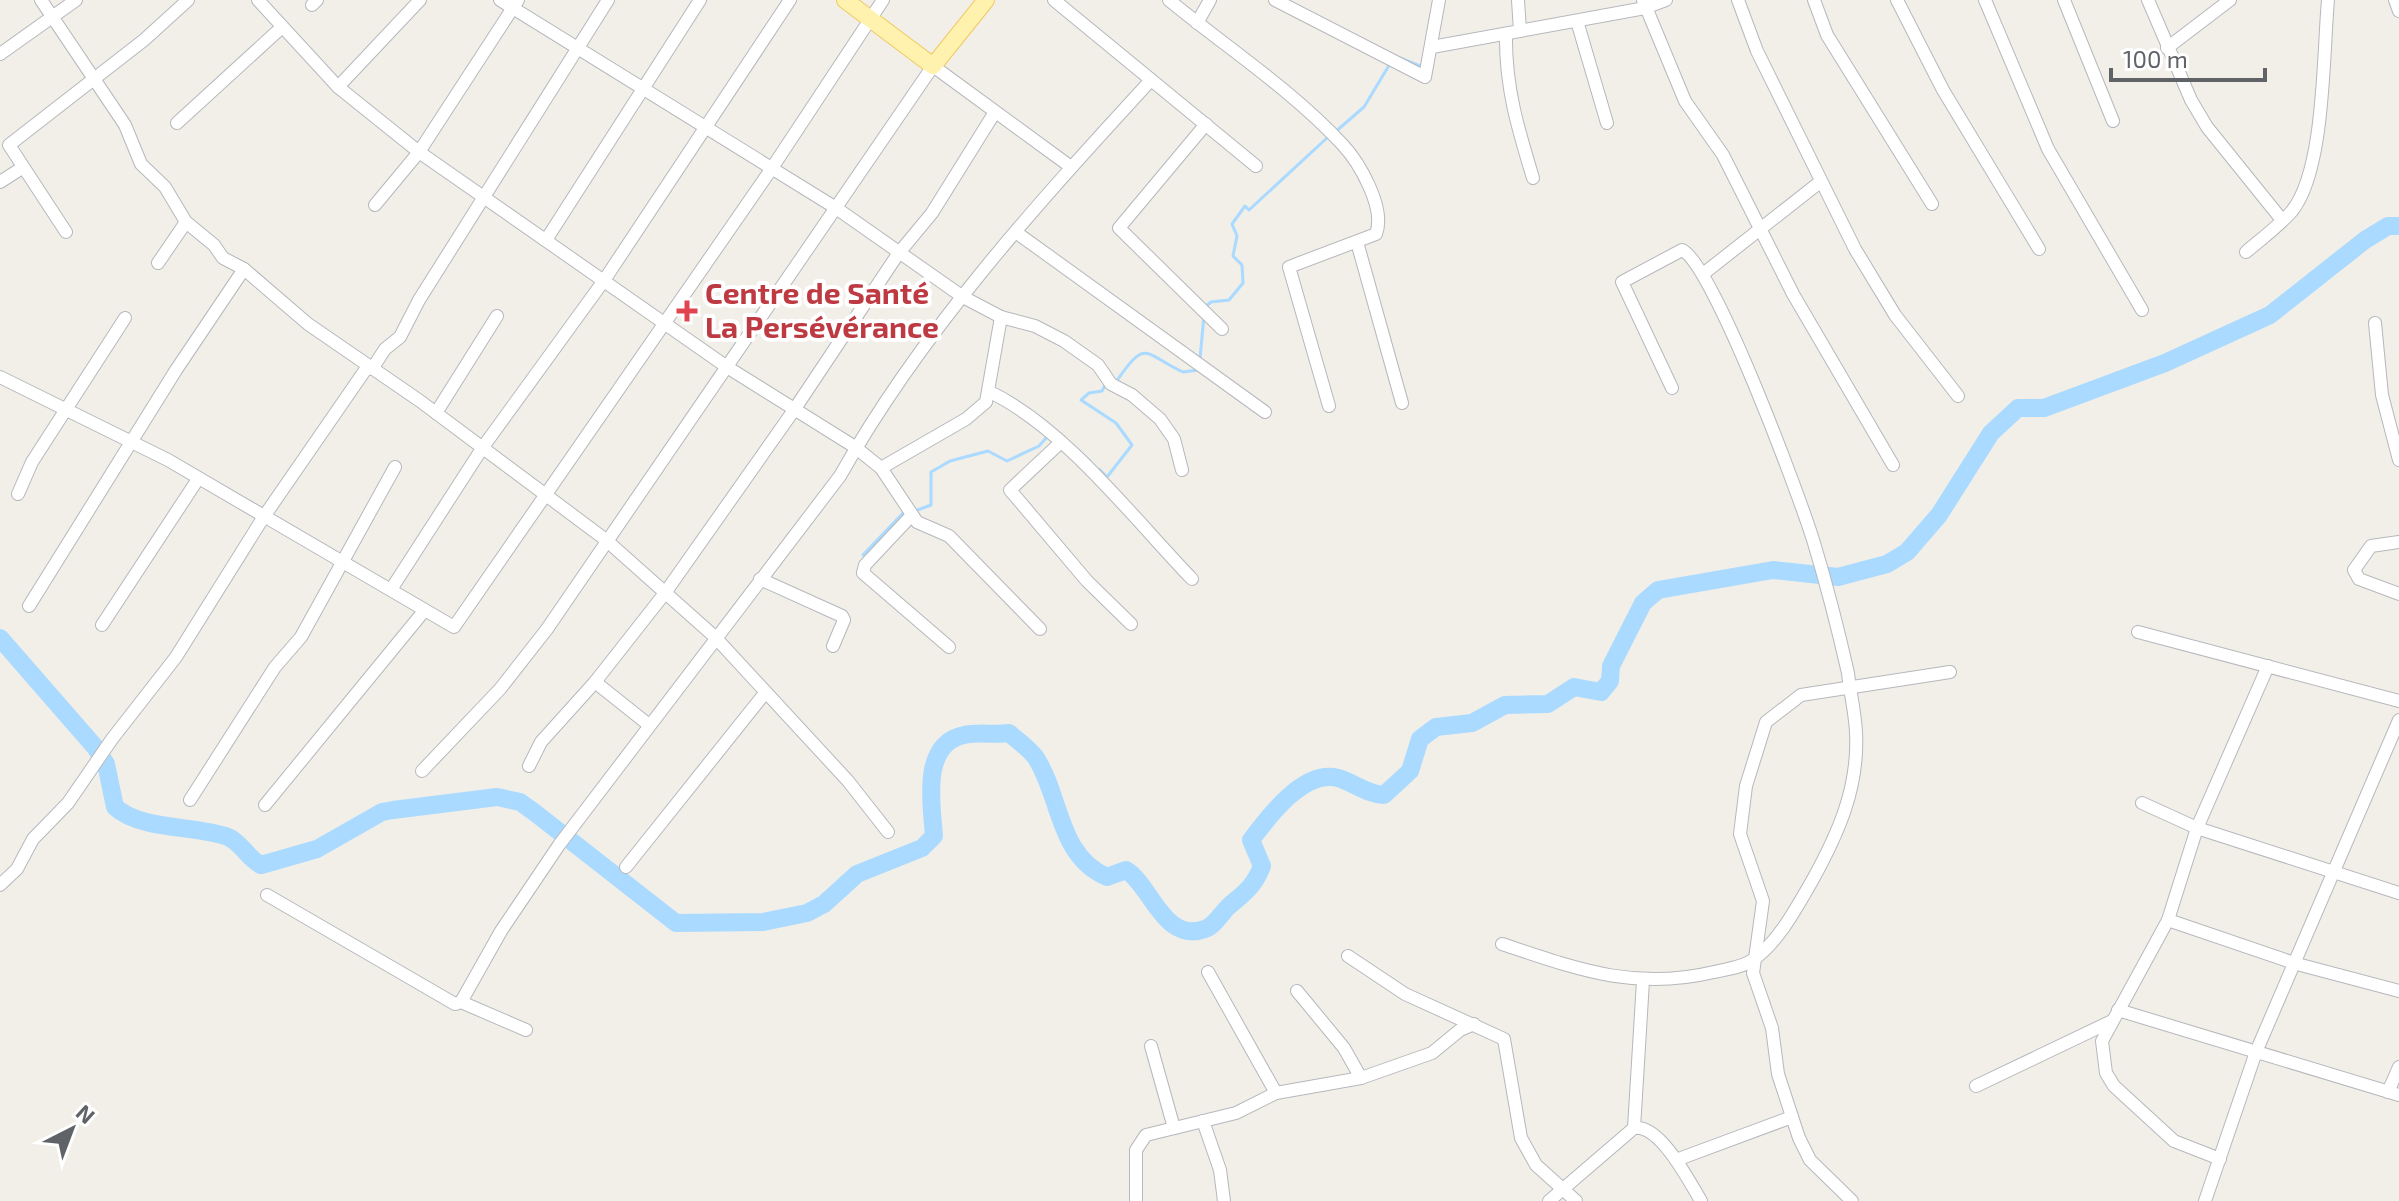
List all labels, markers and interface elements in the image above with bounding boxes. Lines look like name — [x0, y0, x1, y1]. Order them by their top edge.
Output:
scale bar — [2111, 32, 2265, 82]
text: 100 m — [2123, 44, 2188, 73]
place label: Centre de Santé La Persévérance — [705, 274, 939, 344]
marker: Centre de Santé La Persévérance — [676, 300, 698, 322]
north arrow — [32, 1089, 112, 1169]
text: N — [71, 1098, 101, 1128]

